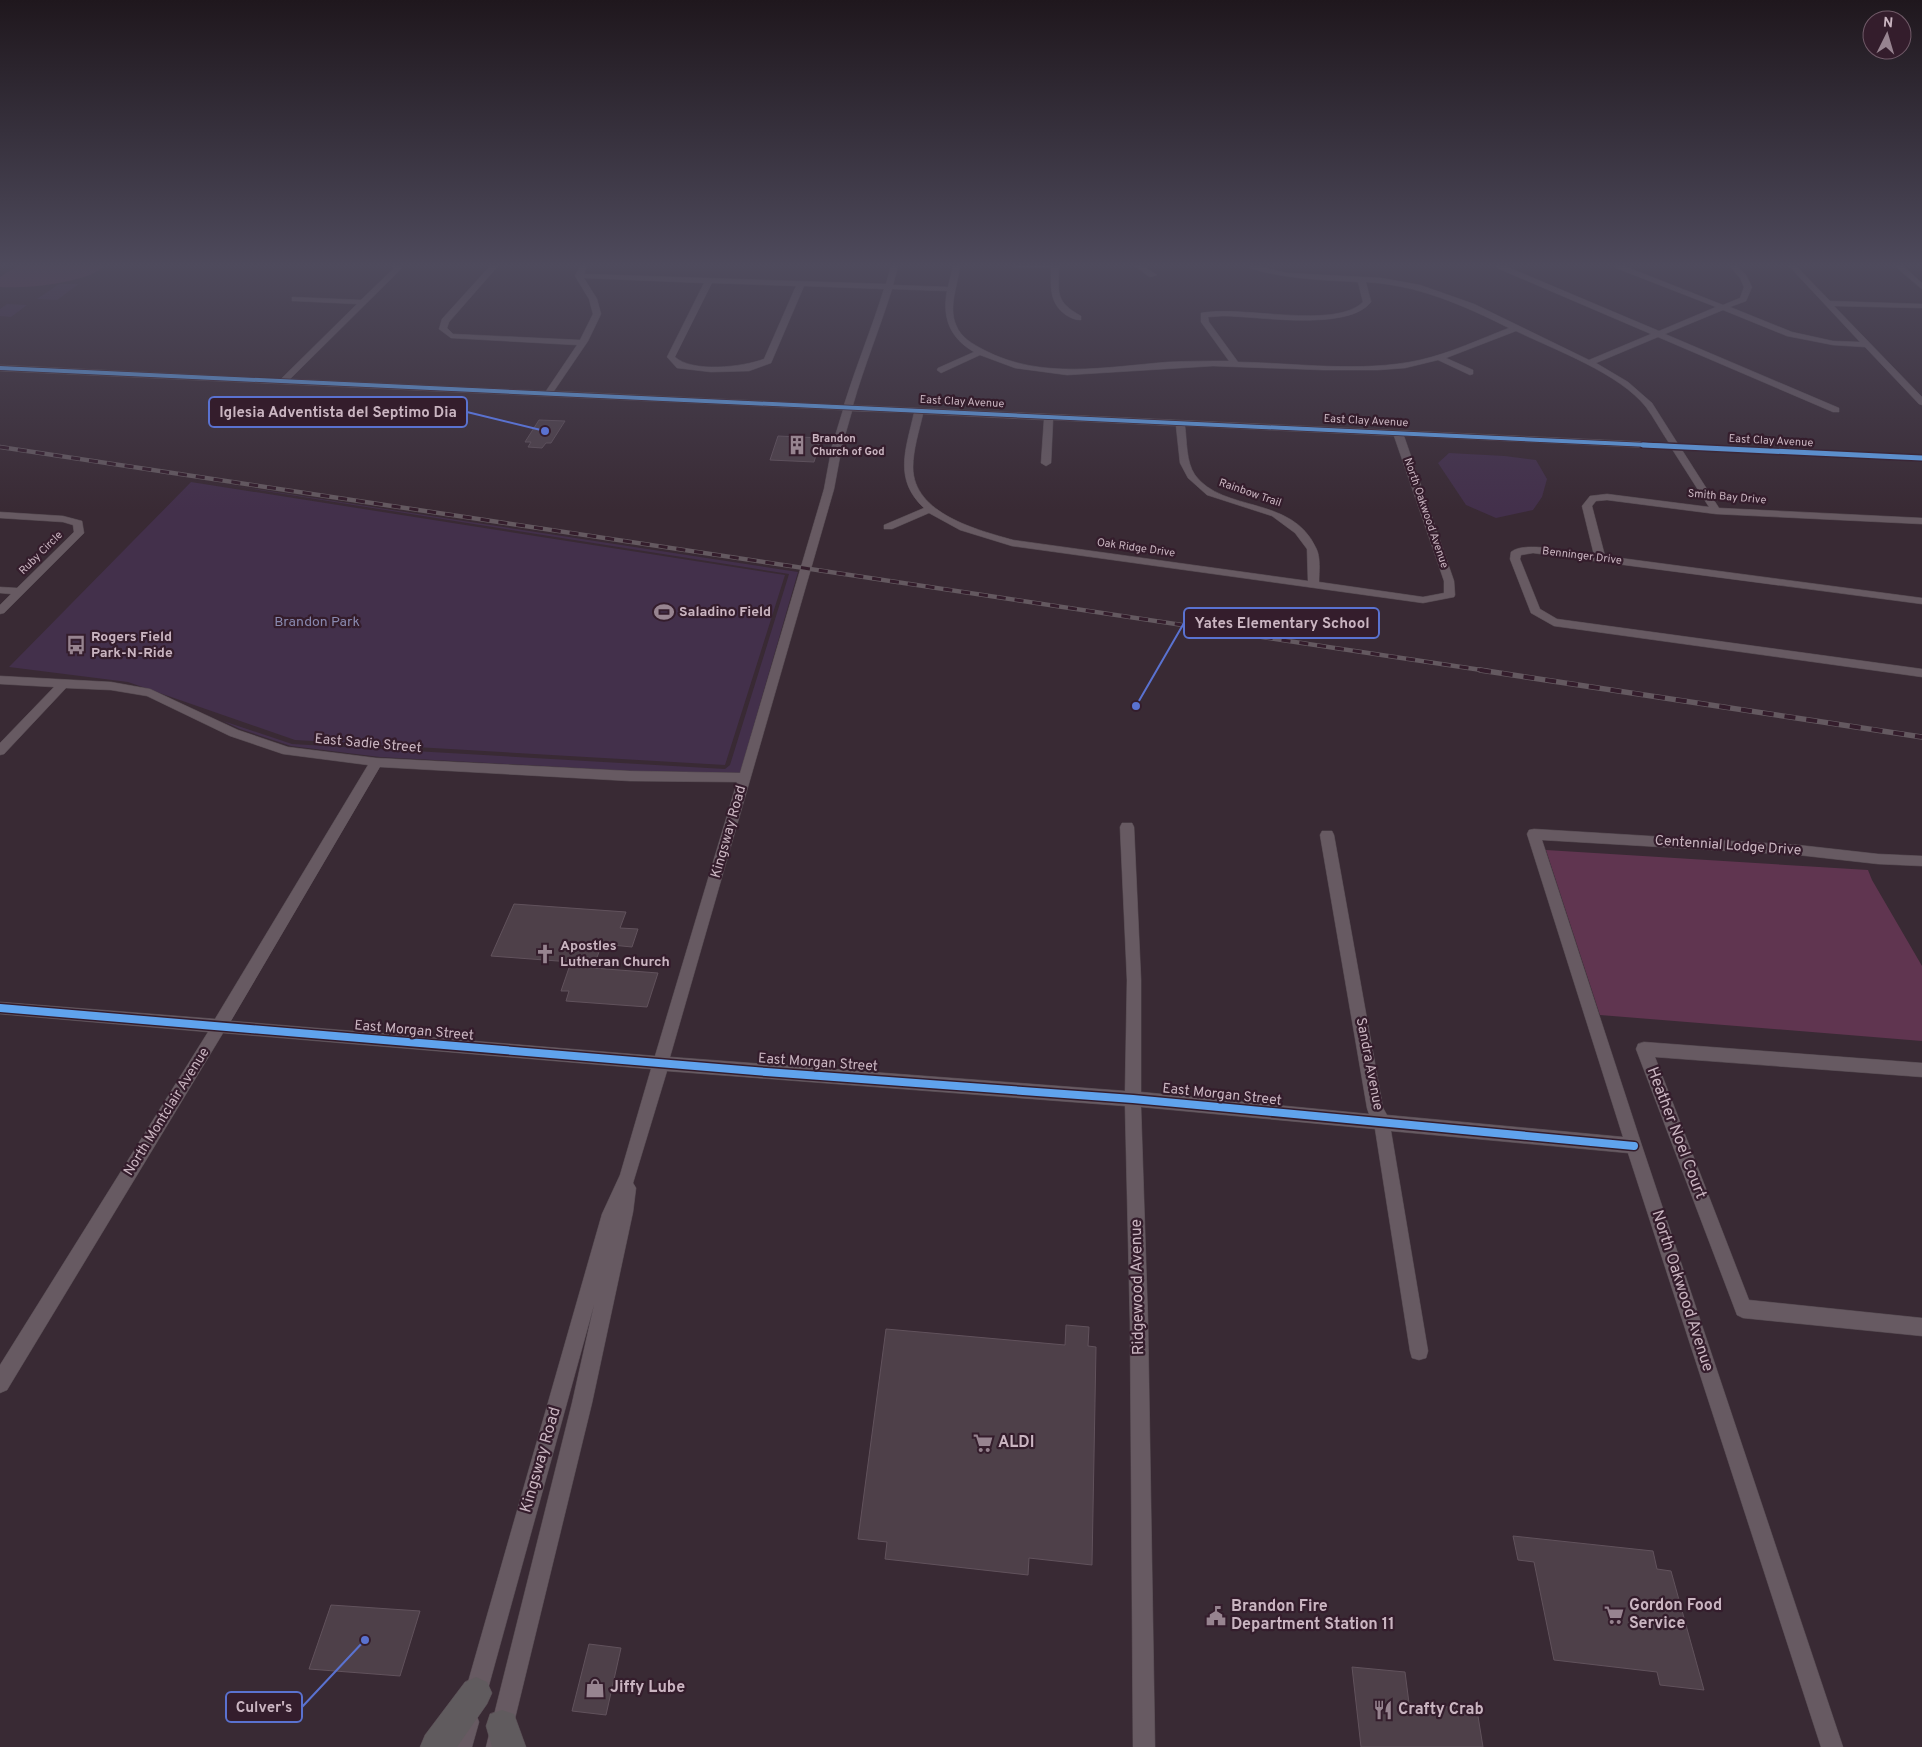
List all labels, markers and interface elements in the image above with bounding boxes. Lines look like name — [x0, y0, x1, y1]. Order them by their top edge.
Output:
north arrow — [1862, 10, 1912, 60]
text: N — [1882, 15, 1894, 32]
street label: East Clay Avenue — [919, 393, 1005, 411]
callout: Iglesia Adventista del Septimo Dia — [209, 397, 467, 427]
text: Iglesia Adventista del Septimo Dia — [219, 404, 457, 423]
street label: East Clay Avenue — [1323, 412, 1409, 430]
place label: Brandon Church of God — [812, 432, 885, 459]
street label: East Clay Avenue — [1728, 432, 1814, 450]
building icon: Brandon Church of God — [786, 434, 808, 456]
street label: North Oakwood Avenue — [1401, 456, 1451, 570]
street label: Rainbow Trail — [1217, 476, 1283, 510]
street label: Smith Bay Drive — [1687, 487, 1767, 507]
street label: Ruby Circle — [16, 528, 66, 578]
street label: Oak Ridge Drive — [1096, 536, 1176, 560]
street label: Benninger Drive — [1541, 544, 1623, 568]
sports icon: Saladino Field — [653, 601, 675, 623]
place label: Saladino Field — [679, 604, 771, 621]
callout: Yates Elementary School — [1184, 608, 1379, 638]
park label: Brandon Park — [274, 614, 360, 631]
text: Yates Elementary School — [1194, 615, 1370, 634]
place label: Rogers Field Park-N-Ride — [91, 629, 173, 662]
bus stop icon: Rogers Field Park-N-Ride — [65, 634, 87, 656]
street label: East Sadie Street — [314, 731, 422, 757]
street label: Kingsway Road — [708, 784, 750, 880]
street label: Centennial Lodge Drive — [1654, 832, 1802, 860]
place label: Apostles Lutheran Church — [560, 938, 670, 971]
church icon: Apostles Lutheran Church — [534, 943, 556, 965]
street label: Sandra Avenue — [1352, 1016, 1386, 1112]
street label: East Morgan Street — [353, 1017, 475, 1045]
street label: North Montclair Avenue — [121, 1045, 213, 1179]
street label: East Morgan Street — [758, 1050, 878, 1076]
street label: Heather Noel Court — [1642, 1064, 1710, 1202]
street label: East Morgan Street — [1161, 1080, 1283, 1110]
street label: North Oakwood Avenue — [1646, 1208, 1718, 1374]
street label: Ridgewood Avenue — [1127, 1219, 1149, 1355]
street label: Kingsway Road — [516, 1405, 566, 1515]
supermarket icon: ALDI — [972, 1432, 994, 1454]
place label: ALDI — [998, 1433, 1034, 1453]
place label: Gordon Food Service — [1629, 1596, 1722, 1634]
place label: Brandon Fire Department Station 11 — [1231, 1597, 1395, 1635]
supermarket icon: Gordon Food Service — [1603, 1604, 1625, 1626]
public building icon: Brandon Fire Department Station 11 — [1205, 1605, 1227, 1627]
shop icon: Jiffy Lube — [584, 1677, 606, 1699]
place label: Jiffy Lube — [610, 1678, 685, 1698]
callout: Culver's — [226, 1692, 302, 1722]
text: Culver's — [236, 1699, 292, 1718]
restaurant icon: Crafty Crab — [1372, 1699, 1394, 1721]
place label: Crafty Crab — [1398, 1700, 1484, 1720]

